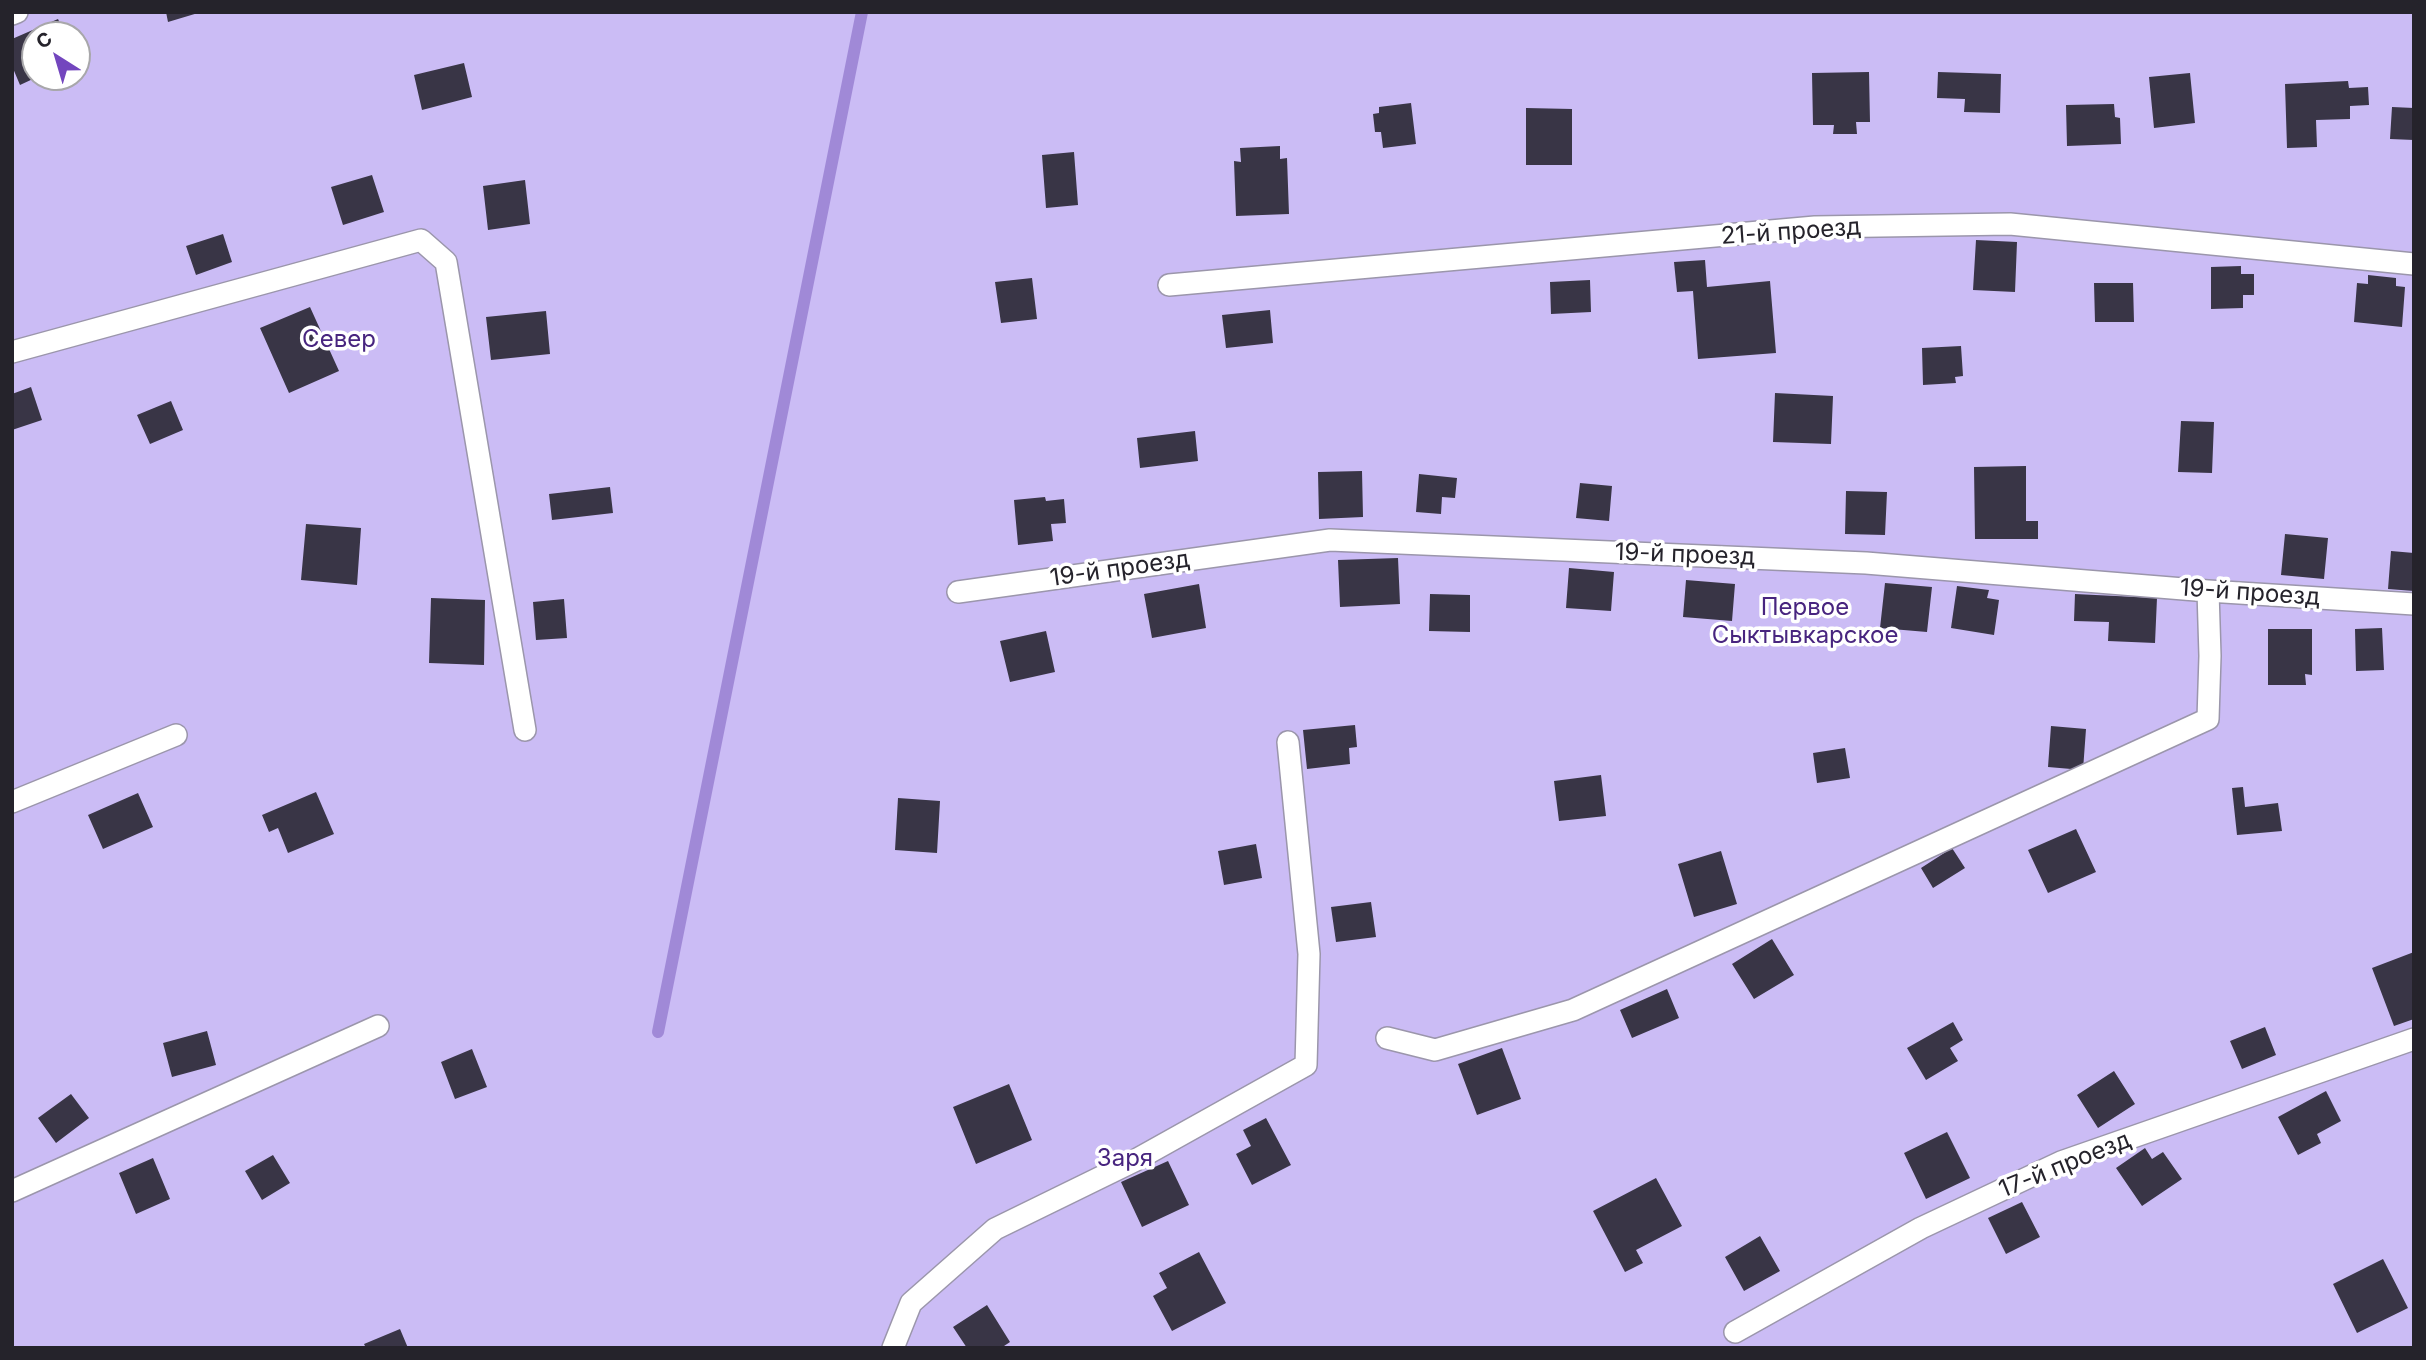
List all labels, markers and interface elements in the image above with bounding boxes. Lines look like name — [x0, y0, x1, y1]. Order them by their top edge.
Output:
north arrow — [21, 21, 91, 91]
text: С — [32, 27, 57, 54]
street label: 21-й проезд — [1720, 213, 1862, 251]
park label: Север — [302, 326, 376, 354]
street label: 19-й проезд — [1614, 538, 1756, 572]
street label: 19-й проезд — [1048, 545, 1192, 593]
street label: 19-й проезд — [2179, 574, 2321, 612]
park label: Первое Сыктывкарское — [1712, 594, 1898, 650]
street label: 17-й проезд — [1995, 1126, 2135, 1204]
park label: Заря — [1097, 1145, 1153, 1173]

